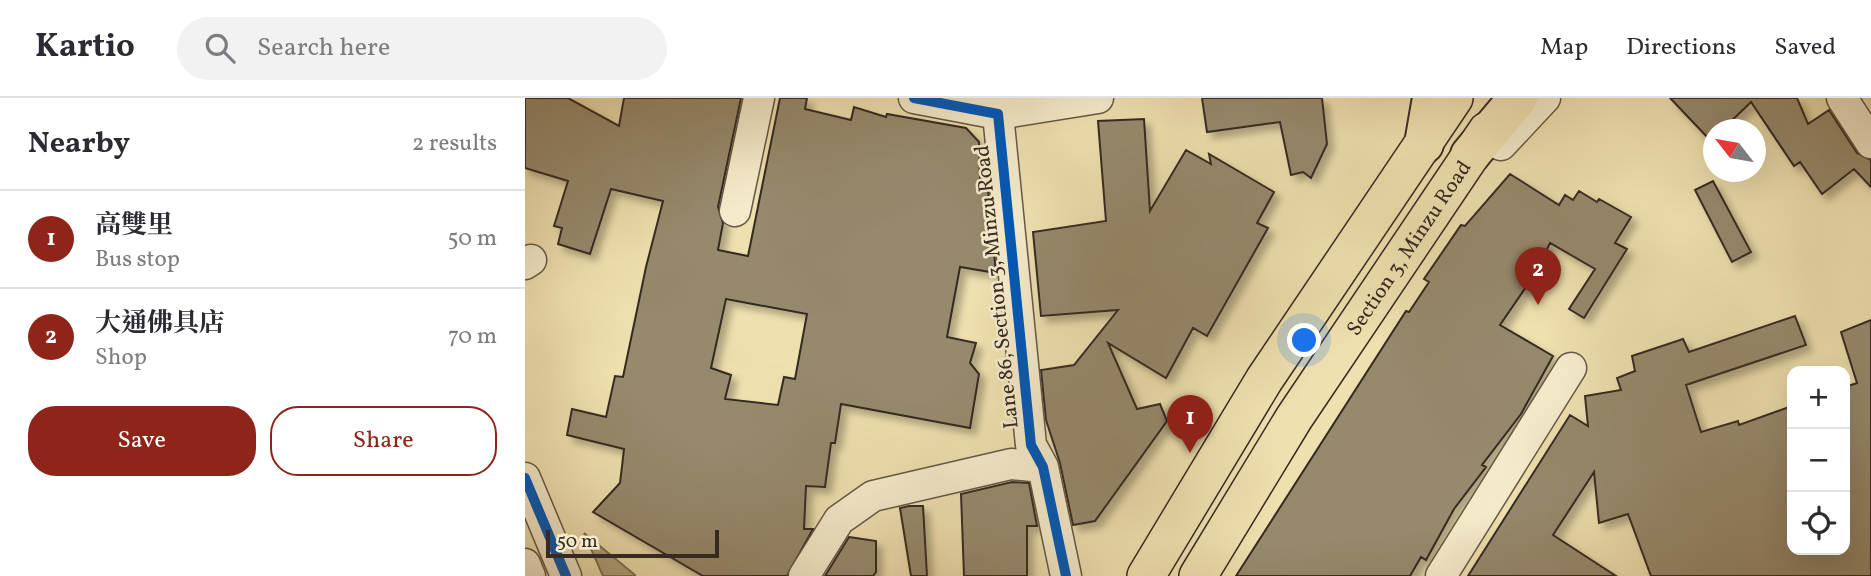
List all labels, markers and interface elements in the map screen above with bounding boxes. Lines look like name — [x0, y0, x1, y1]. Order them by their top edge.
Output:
search box — [177, 17, 667, 80]
text: Kartio — [35, 25, 135, 71]
icon: search — [201, 29, 239, 67]
text: Search here — [257, 30, 390, 66]
text: Map — [1540, 31, 1588, 65]
text: Directions — [1626, 31, 1736, 65]
text: Saved — [1774, 31, 1836, 65]
north arrow — [1703, 119, 1766, 182]
text: Nearby — [28, 123, 130, 165]
text: 2 results — [412, 128, 497, 160]
street label: Lane 86, Section 3, Minzu Road — [968, 144, 1027, 430]
street label: Section 3, Minzu Road — [1340, 155, 1479, 342]
text: 高雙里 — [95, 208, 173, 244]
text: 1 — [46, 223, 56, 255]
text: 50 m — [448, 223, 497, 255]
text: Bus stop — [95, 244, 180, 276]
pin: 2 — [1515, 247, 1561, 305]
text: 大通佛具店 — [95, 306, 225, 342]
text: 2 — [45, 321, 57, 353]
text: 70 m — [448, 321, 497, 353]
your location — [1287, 323, 1321, 357]
text: Shop — [95, 342, 147, 374]
map controls — [1787, 366, 1850, 555]
button: + — [1787, 366, 1850, 429]
pin: 1 — [1167, 395, 1213, 453]
button: Save — [28, 406, 256, 476]
button: Share — [270, 406, 497, 476]
button: − — [1787, 429, 1850, 492]
button: locate — [1787, 492, 1850, 555]
scale bar — [546, 527, 719, 559]
text: 50 m — [557, 529, 598, 555]

